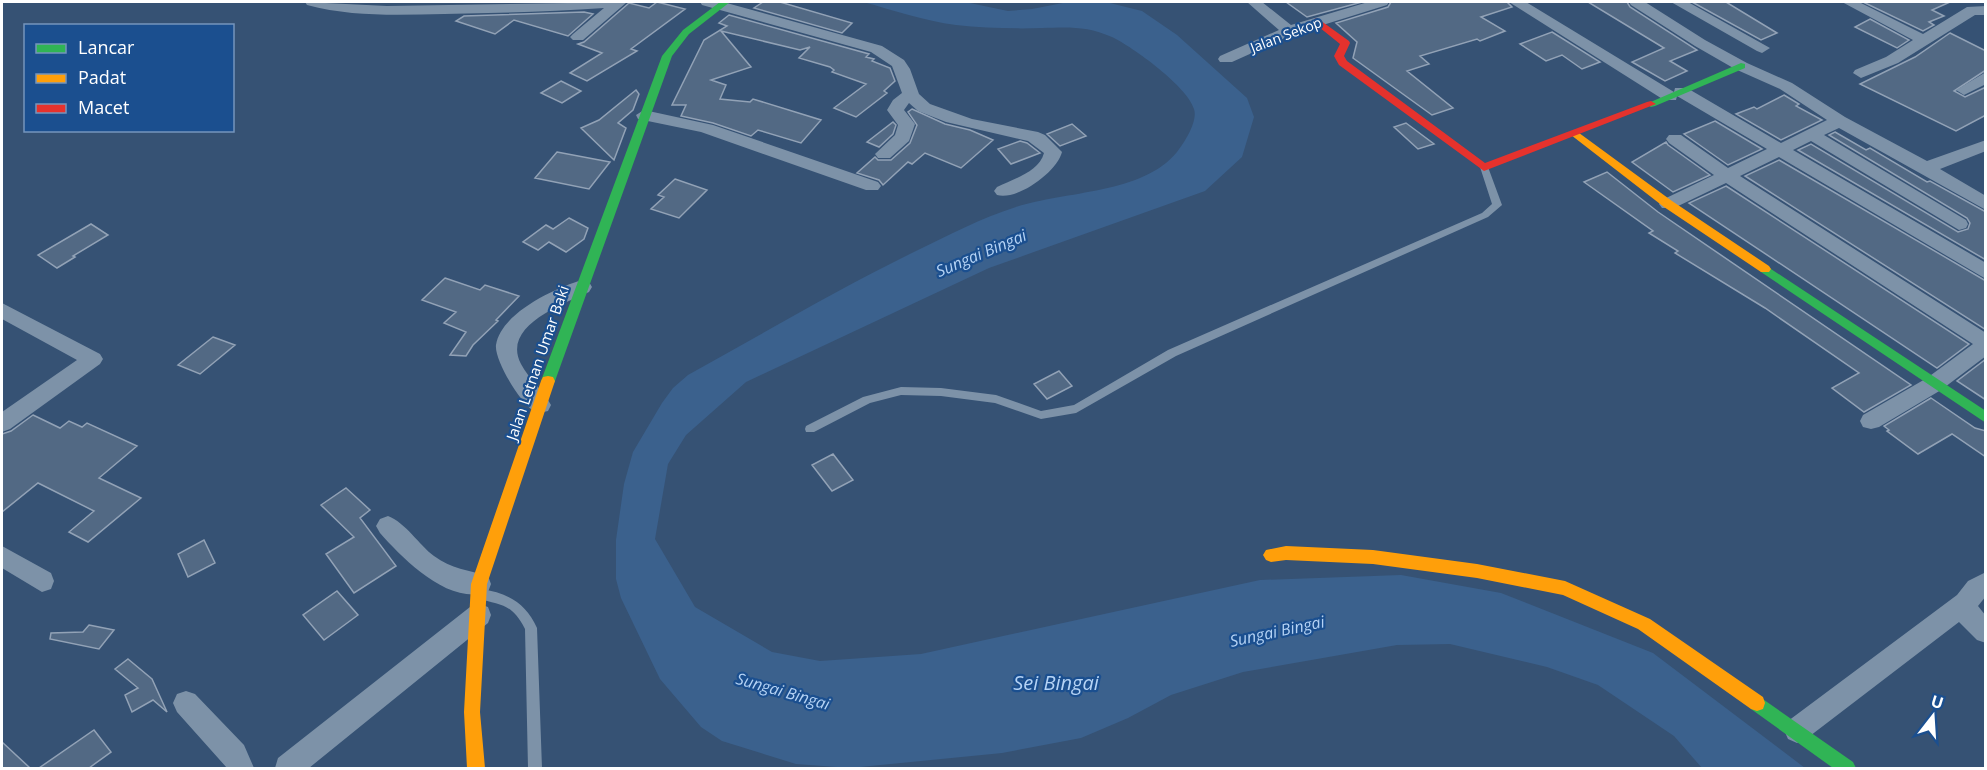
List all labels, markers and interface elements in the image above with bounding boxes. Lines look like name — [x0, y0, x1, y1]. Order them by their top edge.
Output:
street label: Jalan Sekop — [1246, 12, 1324, 58]
legend — [24, 24, 234, 132]
text: Lancar — [78, 35, 135, 59]
text: Padat — [78, 65, 126, 89]
text: Macet — [78, 95, 129, 119]
water label: Sungai Bingai — [932, 224, 1031, 282]
street label: Jalan Letnan Umar Baki — [500, 283, 573, 445]
water label: Sungai Bingai — [1228, 610, 1327, 652]
water label: Sungai Bingai — [734, 667, 833, 715]
water label: Sei Bingai — [1013, 669, 1100, 696]
north arrow — [1903, 686, 1963, 746]
text: U — [1928, 689, 1946, 714]

